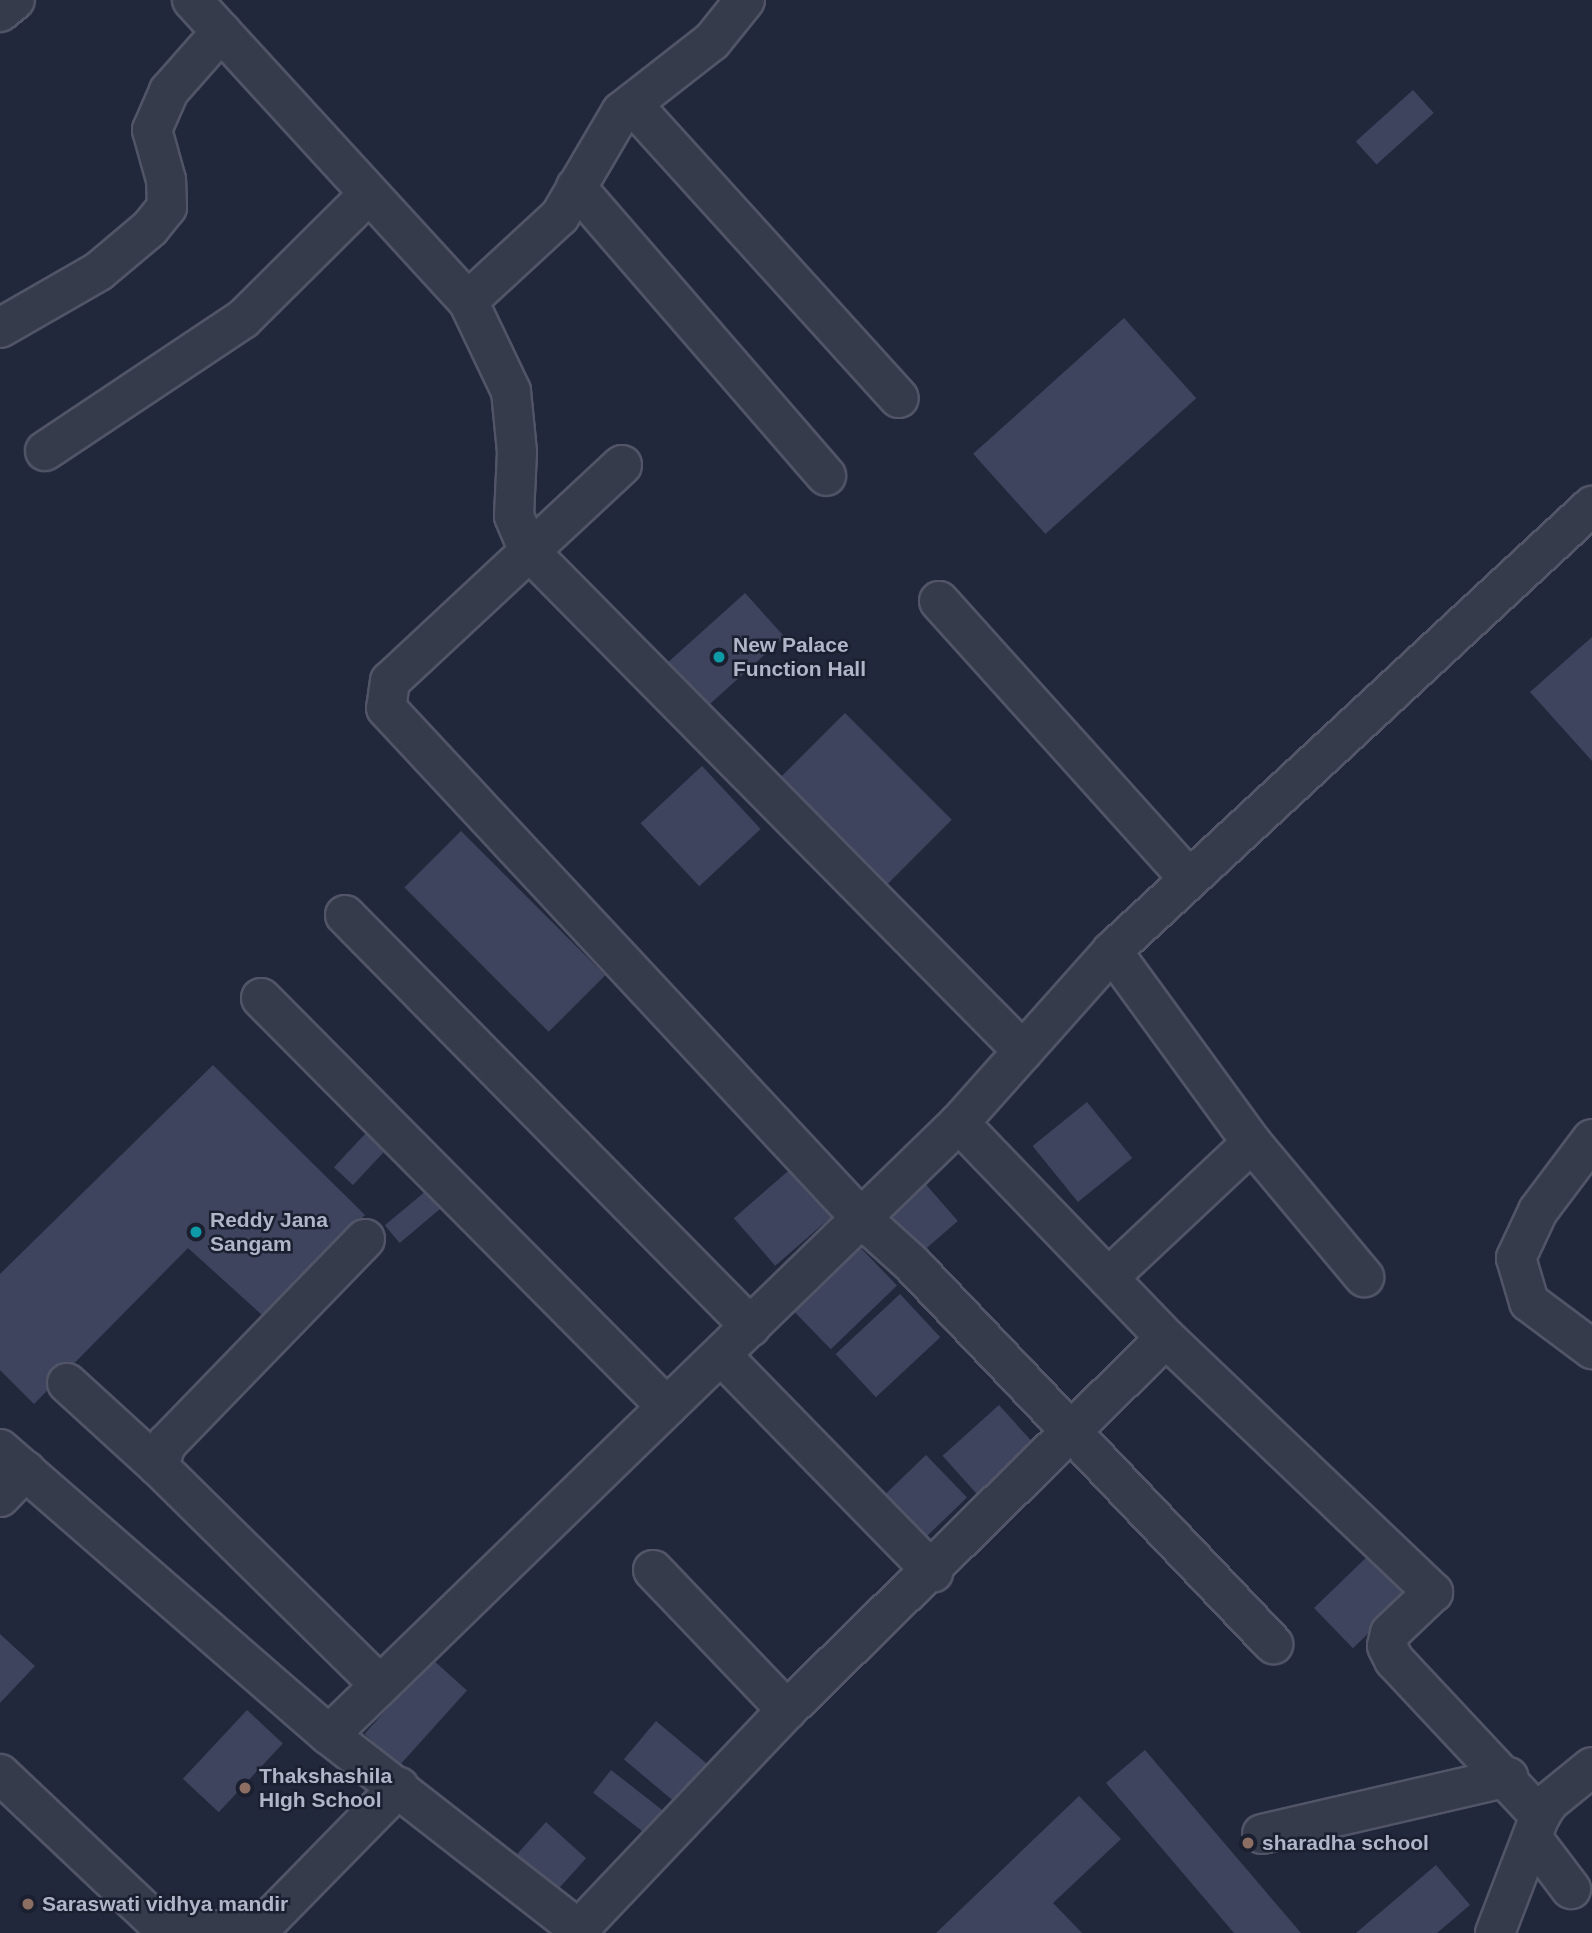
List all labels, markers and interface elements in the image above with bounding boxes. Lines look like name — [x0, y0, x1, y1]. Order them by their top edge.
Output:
place label: New Palace Function Hall — [733, 632, 866, 682]
marker: New Palace Function Hall — [711, 649, 727, 665]
place label: Reddy Jana Sangam — [210, 1207, 328, 1257]
marker: Reddy Jana Sangam — [188, 1224, 204, 1240]
place label: Thakshashila HIgh School — [259, 1763, 392, 1813]
marker: Thakshashila HIgh School — [237, 1780, 253, 1796]
place label: sharadha school — [1262, 1830, 1429, 1856]
marker: sharadha school — [1240, 1835, 1256, 1851]
place label: Saraswati vidhya mandir — [42, 1891, 288, 1917]
marker: Saraswati vidhya mandir — [20, 1896, 36, 1912]

